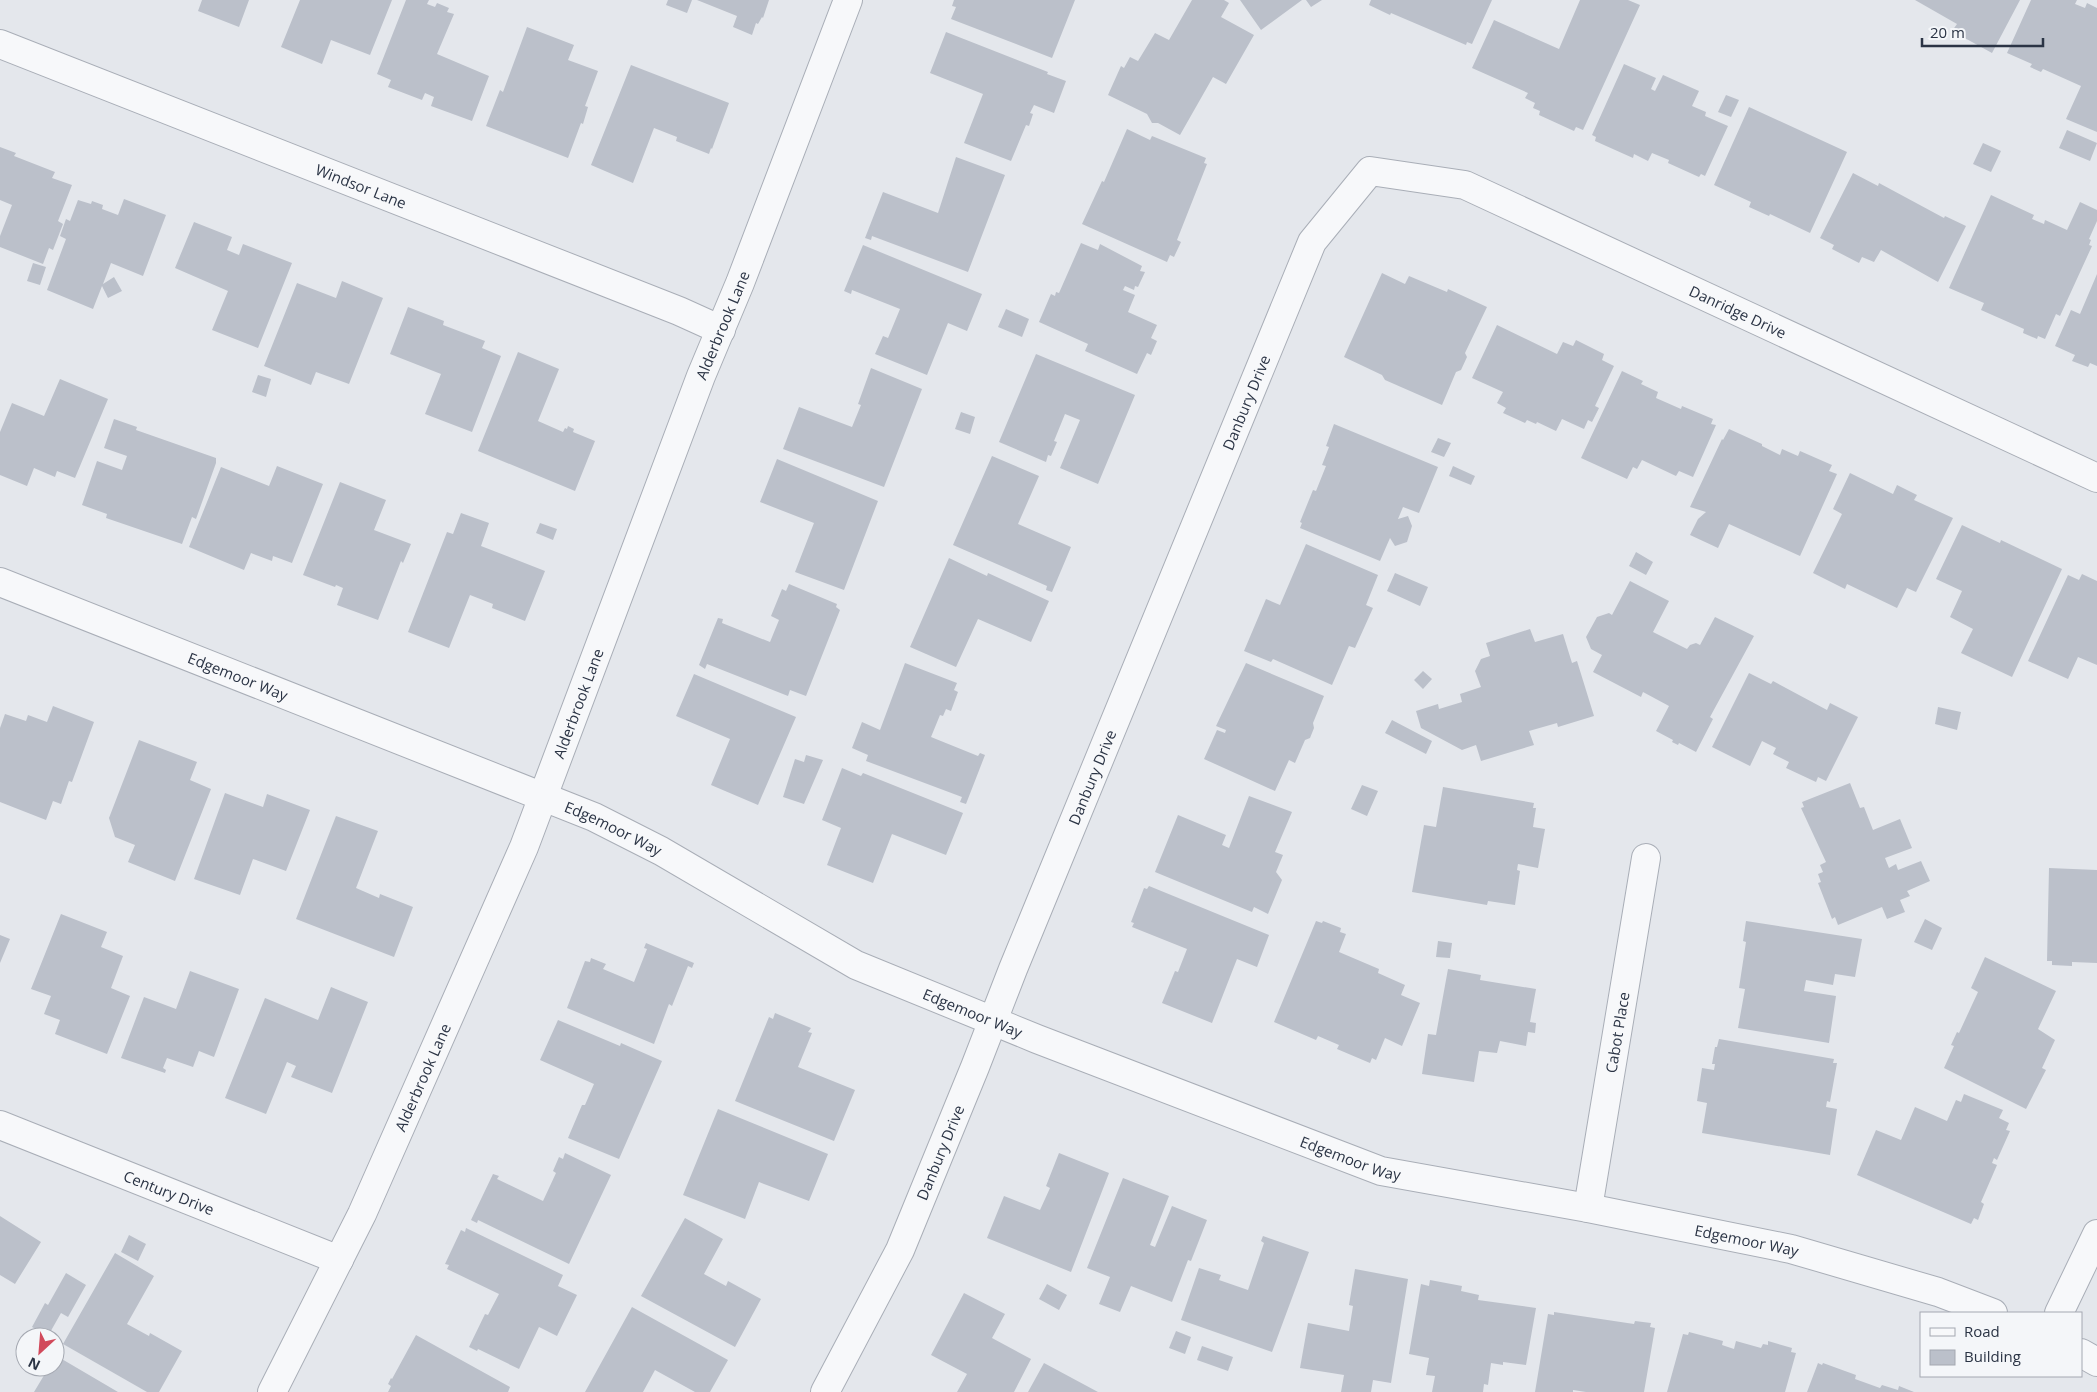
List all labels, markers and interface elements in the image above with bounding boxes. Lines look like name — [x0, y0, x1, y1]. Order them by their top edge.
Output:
scale bar — [1922, 15, 2043, 47]
text: 20 m — [1930, 22, 1965, 42]
street label: Windsor Lane — [313, 159, 409, 213]
street label: Alderbrook Lane — [691, 268, 754, 382]
street label: Danridge Drive — [1686, 280, 1790, 343]
street label: Danbury Drive — [1217, 352, 1274, 453]
street label: Alderbrook Lane — [548, 646, 608, 761]
street label: Edgemoor Way — [185, 647, 291, 705]
street label: Danbury Drive — [1063, 726, 1120, 828]
street label: Edgemoor Way — [562, 796, 666, 860]
street label: Edgemoor Way — [920, 983, 1026, 1042]
street label: Cabot Place — [1601, 990, 1634, 1075]
street label: Alderbrook Lane — [390, 1020, 455, 1134]
street label: Danbury Drive — [912, 1102, 968, 1203]
street label: Edgemoor Way — [1297, 1131, 1403, 1184]
street label: Century Drive — [121, 1165, 217, 1219]
street label: Edgemoor Way — [1693, 1220, 1802, 1261]
legend — [1920, 1312, 2082, 1377]
text: Road — [1964, 1321, 2000, 1341]
north arrow — [15, 1327, 65, 1377]
text: Building — [1964, 1346, 2021, 1366]
text: N — [25, 1353, 43, 1375]

